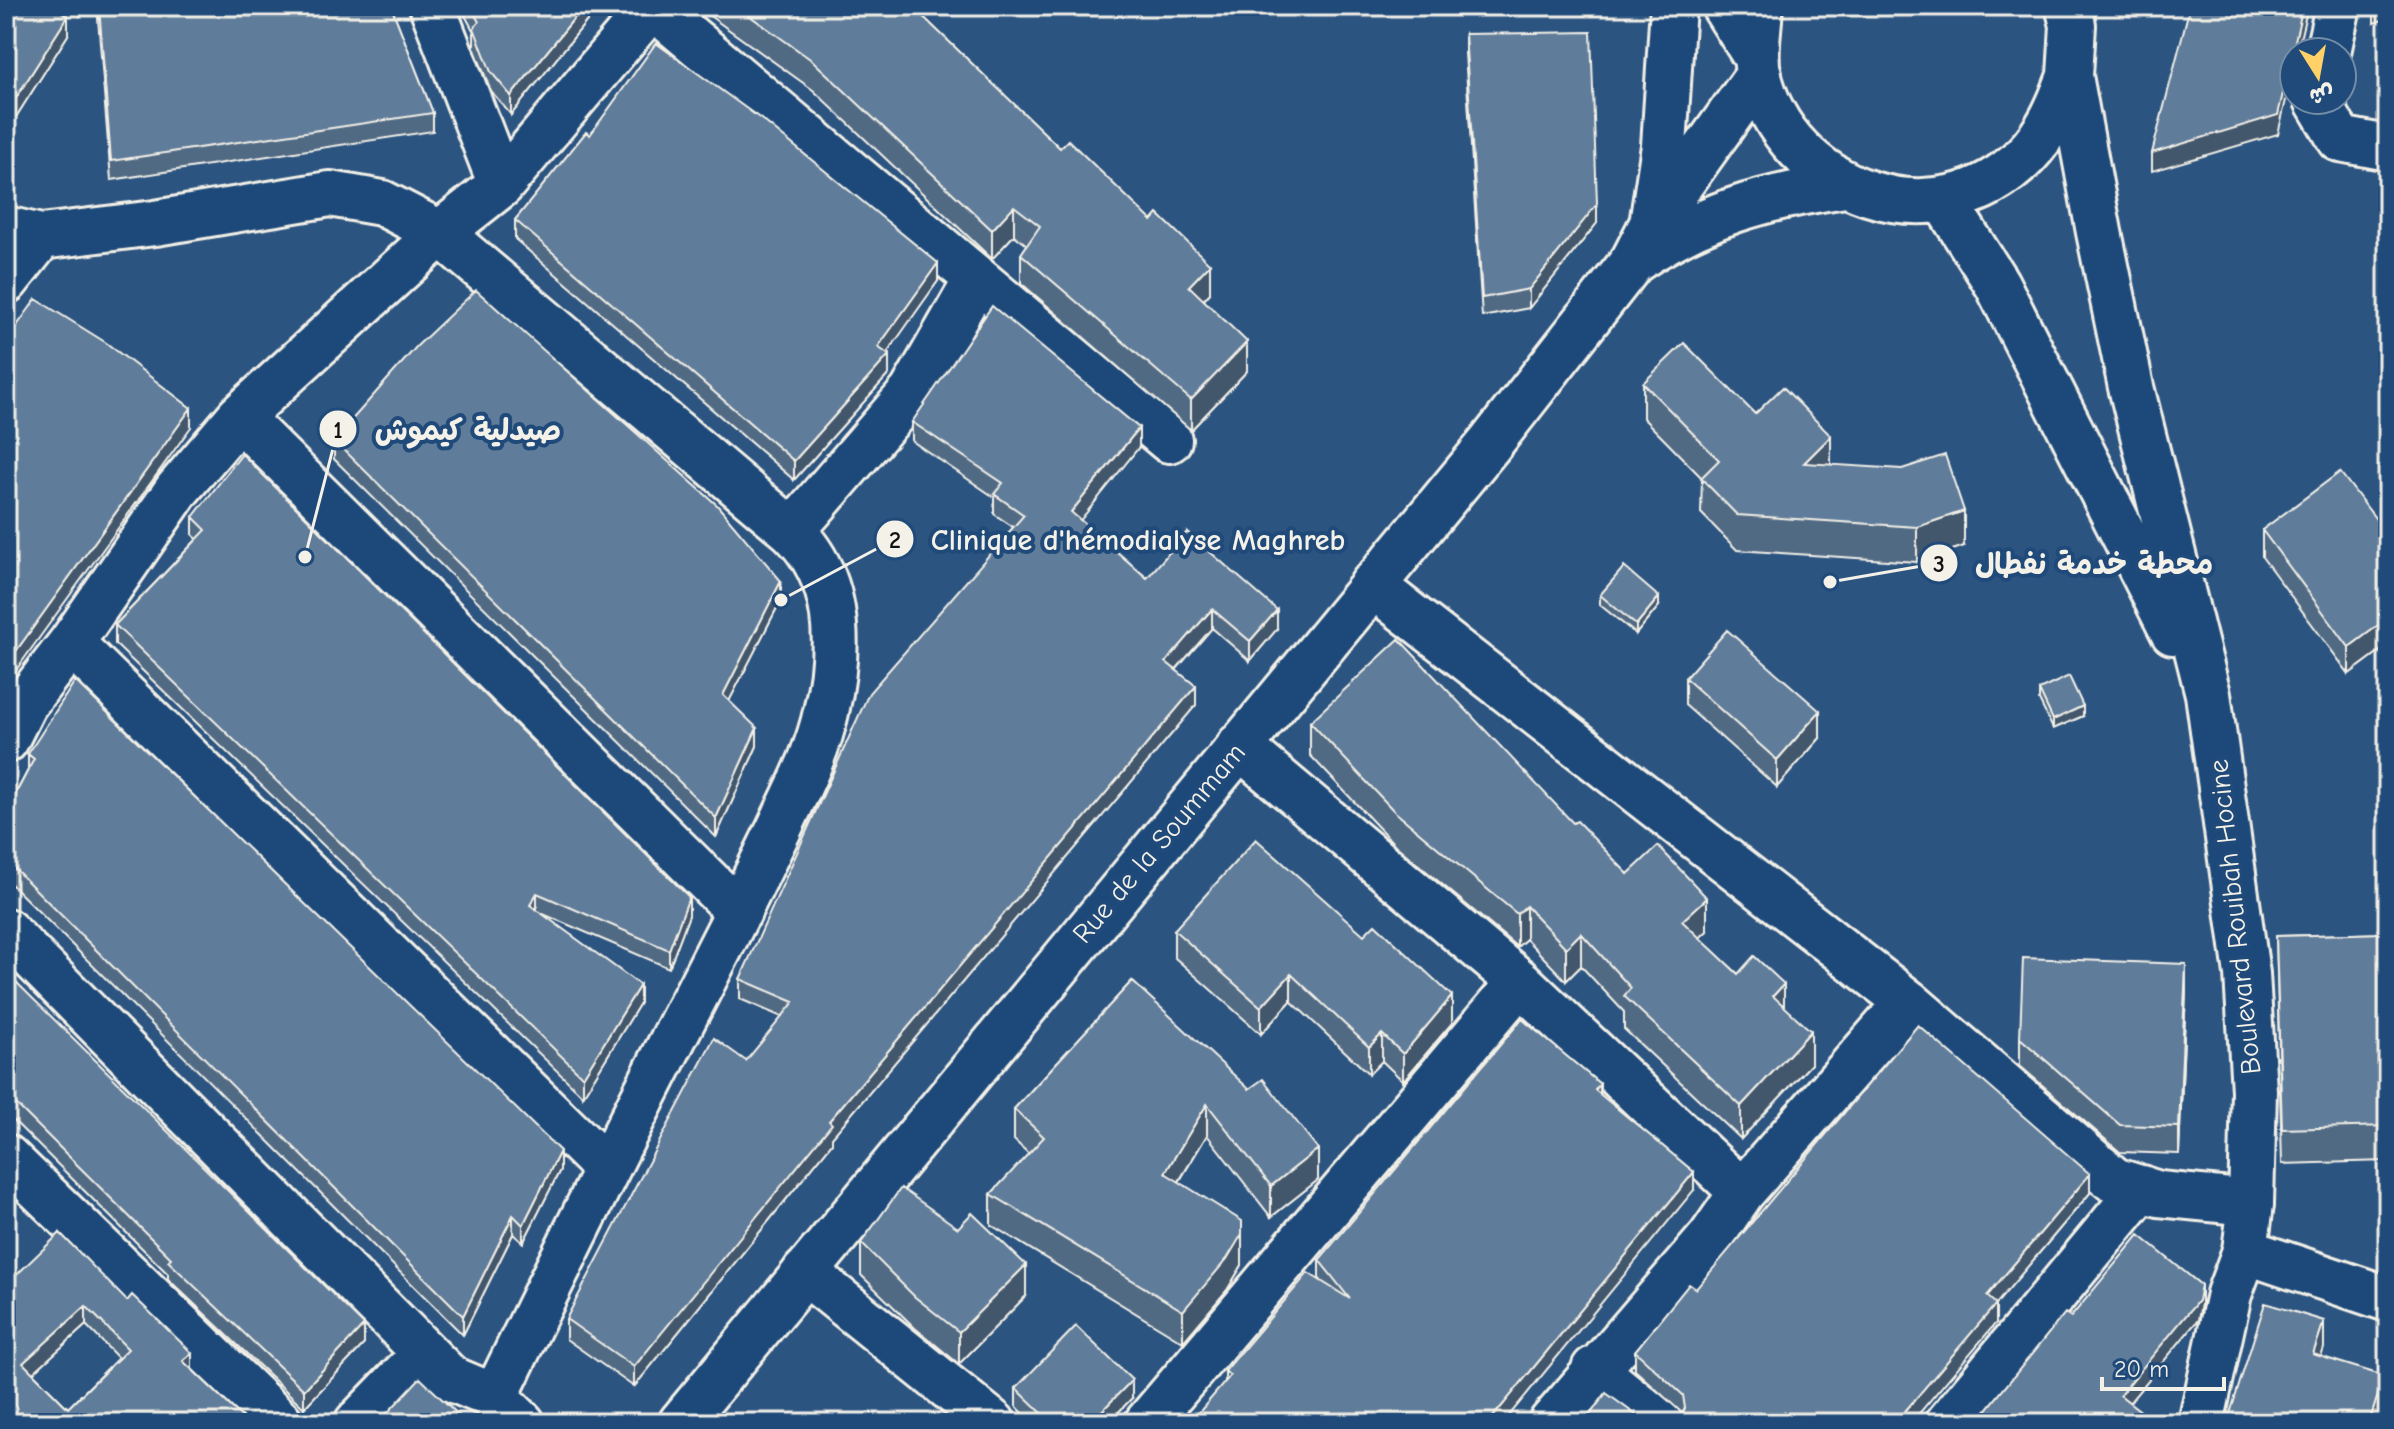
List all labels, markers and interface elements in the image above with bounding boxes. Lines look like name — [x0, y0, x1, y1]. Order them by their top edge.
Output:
north arrow — [2278, 36, 2358, 116]
text: ش — [2307, 80, 2336, 110]
callout: صيدلية كيموش — [318, 402, 577, 456]
text: صيدلية كيموش — [375, 413, 561, 449]
text: 1 — [333, 416, 343, 444]
callout: Clinique d'hémodialyse Maghreb — [875, 512, 1362, 566]
text: Clinique d'hémodialyse Maghreb — [931, 523, 1345, 558]
text: 2 — [889, 526, 901, 554]
callout: محطة خدمة نفطال — [1919, 536, 2229, 590]
text: محطة خدمة نفطال — [1975, 547, 2213, 582]
text: 3 — [1933, 550, 1945, 578]
street label: Rue de la Soummam — [1066, 737, 1252, 949]
street label: Boulevard Rouibah Hocine — [2203, 758, 2267, 1076]
scale bar — [2102, 1341, 2224, 1391]
text: 20 m — [2114, 1355, 2169, 1383]

